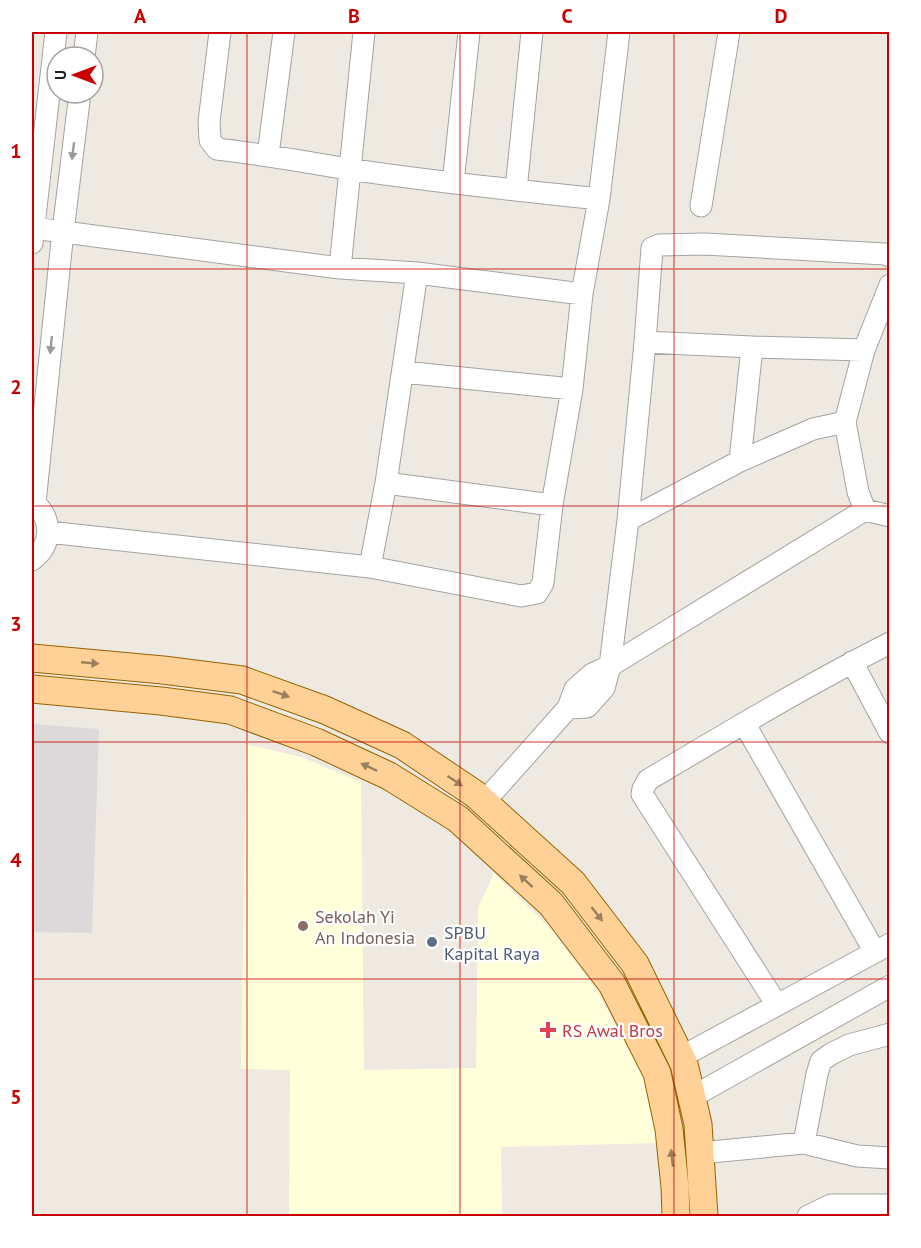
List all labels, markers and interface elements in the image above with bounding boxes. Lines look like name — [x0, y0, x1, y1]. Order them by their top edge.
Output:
text: A — [134, 3, 147, 29]
text: B — [348, 3, 360, 29]
text: C — [561, 3, 573, 29]
text: D — [775, 3, 788, 29]
north arrow — [45, 45, 105, 105]
text: U — [50, 70, 70, 80]
text: 1 — [10, 138, 22, 164]
one-way arrow — [68, 142, 77, 161]
one-way arrow — [46, 335, 56, 354]
text: 2 — [10, 374, 22, 400]
text: 3 — [10, 611, 22, 637]
one-way arrow — [80, 658, 99, 668]
one-way arrow — [272, 690, 290, 700]
one-way arrow — [361, 763, 378, 772]
one-way arrow — [447, 775, 463, 786]
text: 4 — [10, 847, 22, 873]
one-way arrow — [519, 875, 534, 888]
place label: Sekolah Yi An Indonesia — [315, 905, 415, 949]
one-way arrow — [590, 906, 602, 921]
marker: Sekolah Yi An Indonesia — [296, 919, 310, 933]
place label: SPBU Kapital Raya — [444, 921, 540, 965]
marker: SPBU Kapital Raya — [425, 935, 439, 949]
place label: RS Awal Bros — [562, 1019, 663, 1042]
marker: RS Awal Bros — [539, 1021, 557, 1039]
text: 5 — [10, 1084, 22, 1110]
one-way arrow — [667, 1149, 677, 1168]

